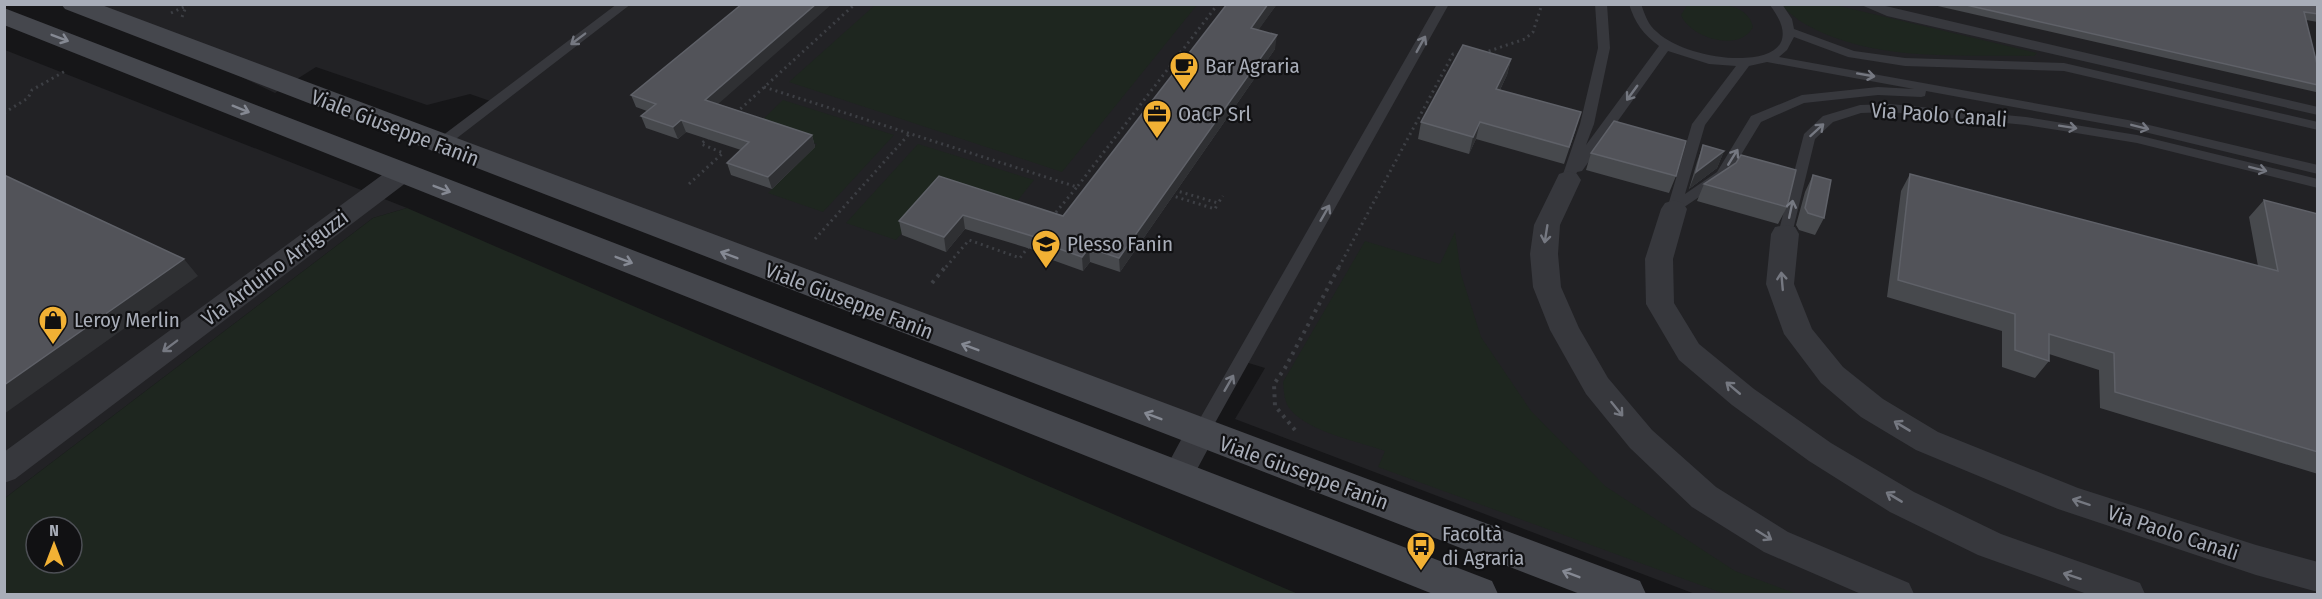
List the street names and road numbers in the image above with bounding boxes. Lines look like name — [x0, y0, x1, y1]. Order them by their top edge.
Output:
street label: Viale Giuseppe Fanin — [307, 84, 483, 172]
street label: Via Paolo Canali — [1870, 97, 2008, 133]
street label: Via Arduino Arriguzzi — [196, 204, 354, 332]
street label: Viale Giuseppe Fanin — [761, 257, 937, 345]
street label: Viale Giuseppe Fanin — [1216, 430, 1392, 516]
street label: Via Paolo Canali — [2104, 500, 2242, 566]

